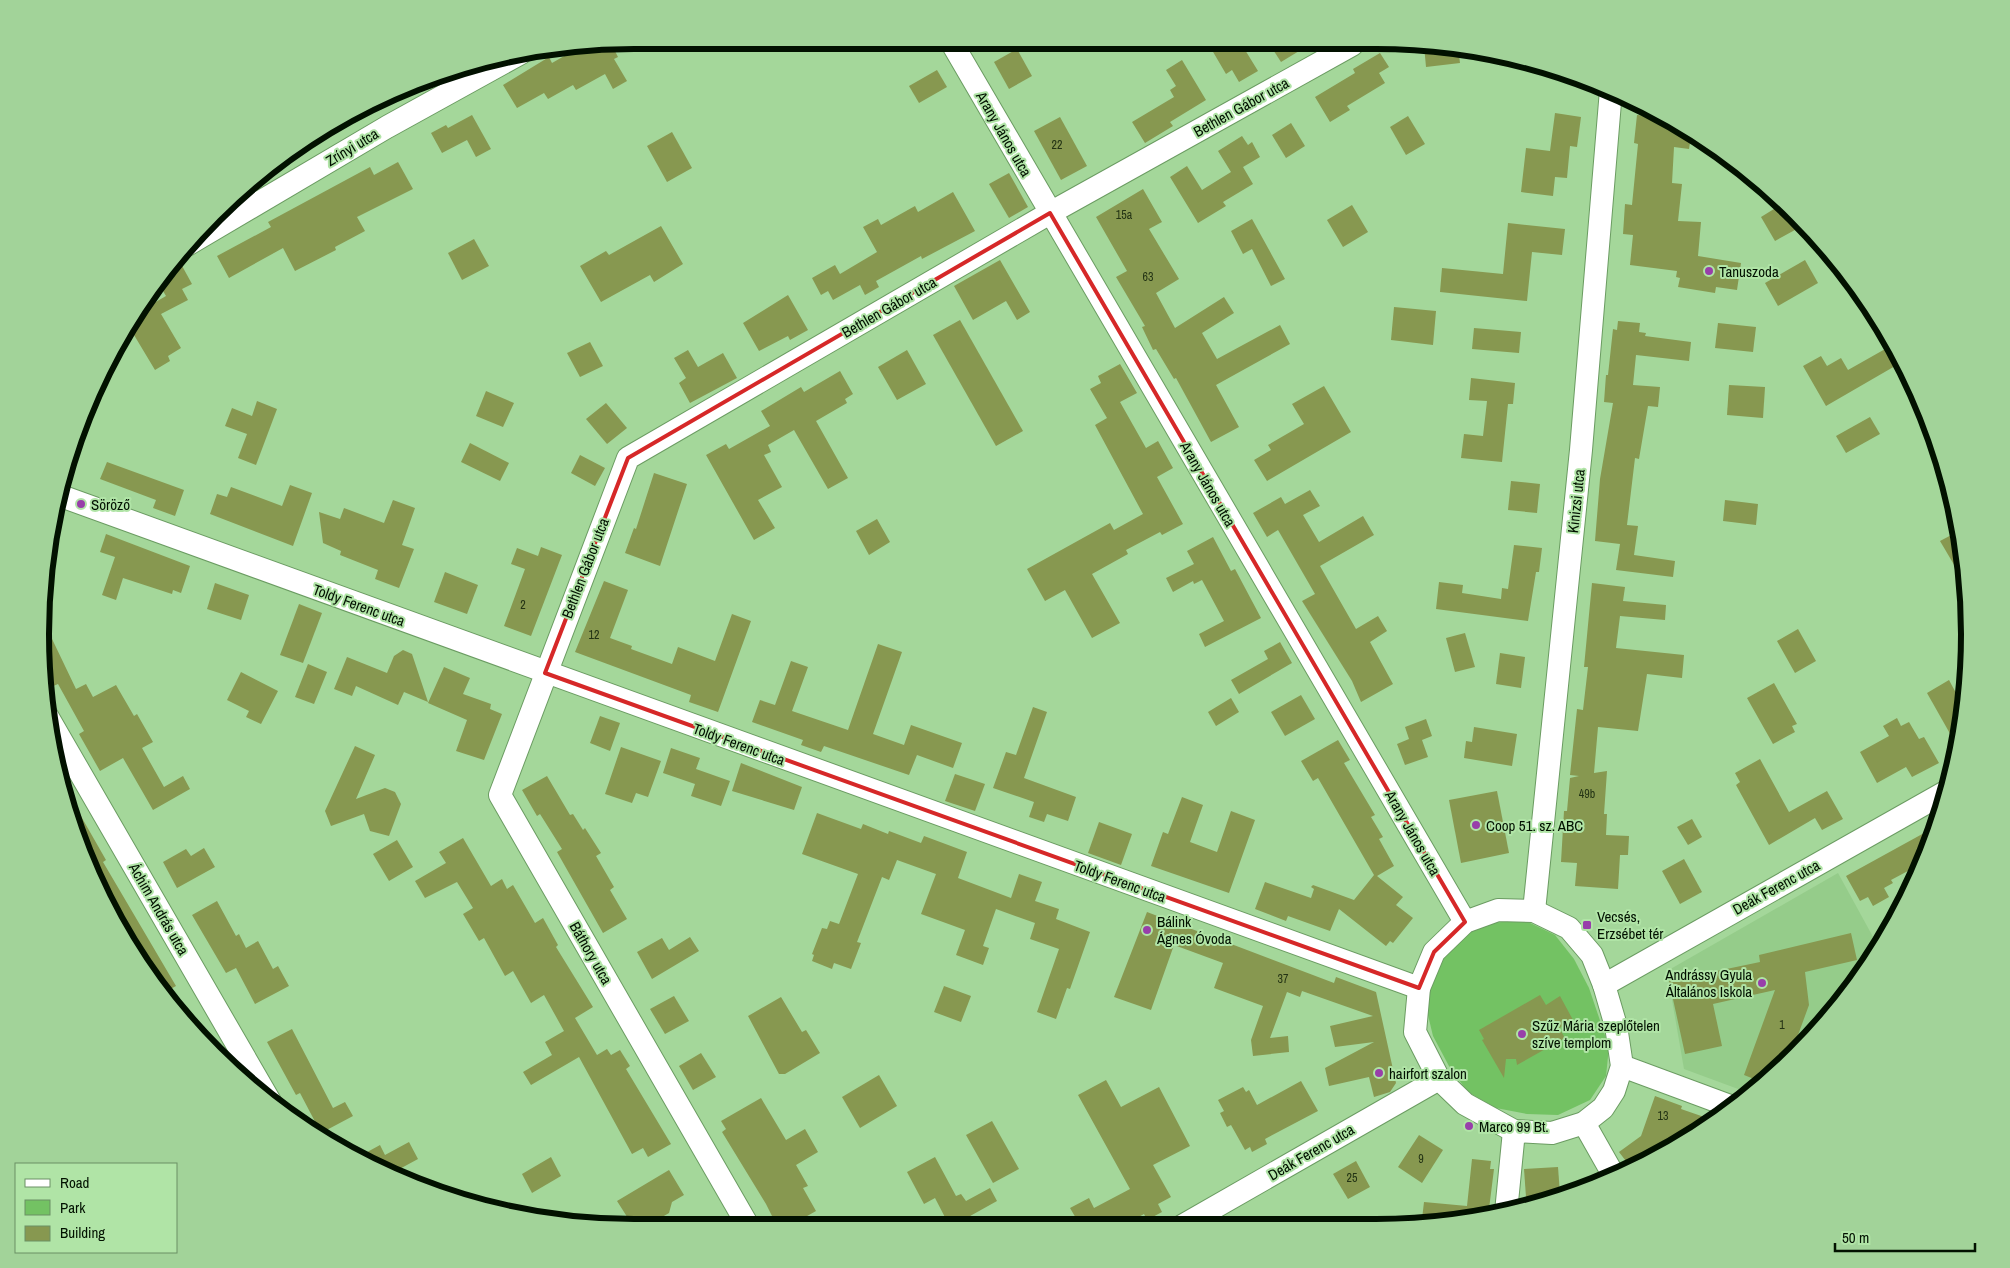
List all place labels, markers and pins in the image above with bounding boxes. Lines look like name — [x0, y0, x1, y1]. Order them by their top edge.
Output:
place label: Tanuszoda — [1719, 261, 1779, 282]
marker: Tanuszoda — [1703, 265, 1715, 277]
place label: Söröző — [91, 494, 130, 515]
marker: Söröző — [75, 498, 87, 510]
place label: Coop 51. sz. ABC — [1486, 815, 1583, 836]
marker: Coop 51. sz. ABC — [1470, 819, 1482, 831]
place label: Vecsés, Erzsébet tér — [1597, 906, 1663, 944]
place label: Bálink Ágnes Óvoda — [1156, 911, 1232, 949]
marker: Vecsés, Erzsébet tér — [1581, 919, 1593, 931]
marker: Bálink Ágnes Óvoda — [1141, 924, 1153, 936]
place label: Andrássy Gyula Általános Iskola — [1664, 964, 1752, 1002]
marker: Andrássy Gyula Általános Iskola — [1756, 977, 1768, 989]
place label: Szűz Mária szeplőtelen szíve templom — [1532, 1015, 1660, 1053]
marker: Szűz Mária szeplőtelen szíve templom — [1516, 1028, 1528, 1040]
place label: hairfort szalon — [1389, 1063, 1467, 1084]
marker: hairfort szalon — [1373, 1067, 1385, 1079]
place label: Marco 99 Bt. — [1479, 1116, 1549, 1137]
marker: Marco 99 Bt. — [1463, 1120, 1475, 1132]

